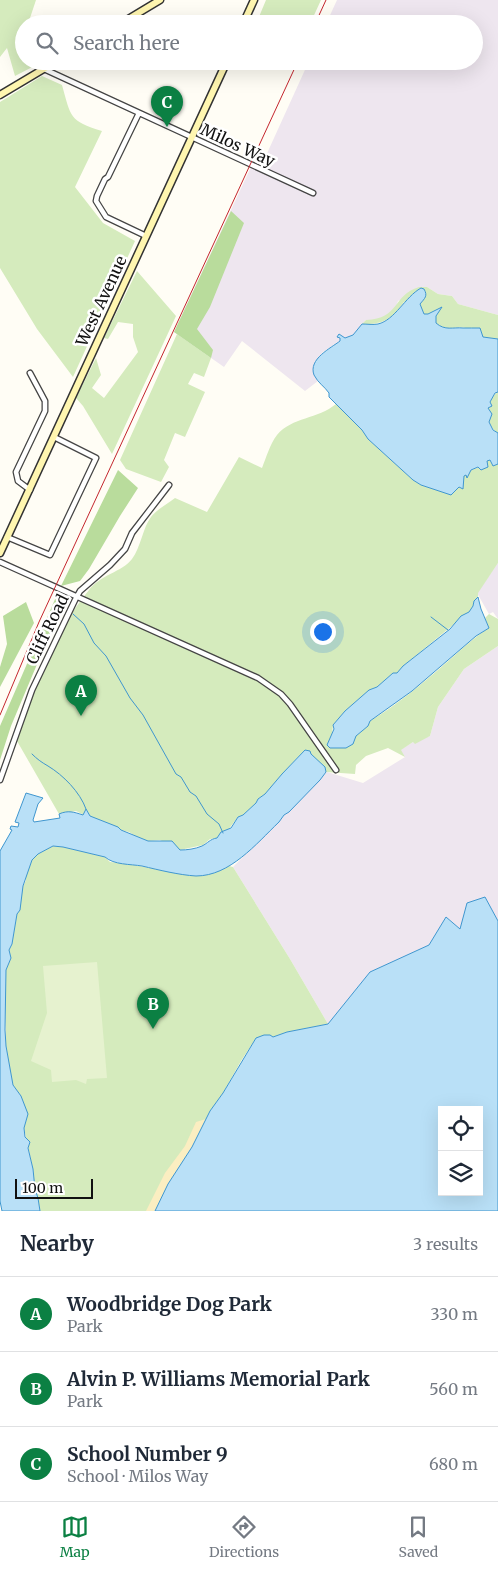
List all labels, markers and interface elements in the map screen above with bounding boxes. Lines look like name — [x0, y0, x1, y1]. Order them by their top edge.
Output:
search box — [15, 15, 483, 70]
icon: search — [33, 29, 61, 57]
text: Search here — [73, 31, 180, 55]
pin: C — [151, 86, 183, 127]
street label: Milos Way — [198, 119, 279, 171]
street label: West Avenue — [71, 252, 131, 350]
street label: Cliff Road — [21, 590, 73, 667]
your location — [310, 619, 336, 645]
pin: A — [65, 675, 97, 716]
pin: B — [137, 988, 169, 1029]
map controls — [438, 1106, 483, 1196]
button: locate — [438, 1106, 483, 1151]
button: layers — [438, 1151, 483, 1196]
scale bar — [15, 1176, 92, 1199]
text: 100 m — [22, 1179, 63, 1197]
text: Nearby — [20, 1230, 94, 1257]
text: 3 results — [413, 1234, 478, 1254]
text: Woodbridge Dog Park — [67, 1292, 272, 1316]
text: A — [30, 1304, 42, 1324]
text: 330 m — [431, 1304, 478, 1324]
text: Park — [67, 1316, 103, 1336]
text: Alvin P. Williams Memorial Park — [67, 1367, 370, 1391]
text: B — [30, 1379, 42, 1399]
text: 560 m — [429, 1379, 478, 1399]
text: Park — [67, 1391, 103, 1411]
text: School Number 9 — [67, 1442, 228, 1466]
text: C — [31, 1454, 41, 1474]
text: 680 m — [429, 1454, 478, 1474]
text: School · Milos Way — [67, 1466, 208, 1486]
tab: Map — [60, 1513, 90, 1561]
tab: Directions — [209, 1513, 279, 1561]
tab: Saved — [399, 1513, 438, 1561]

